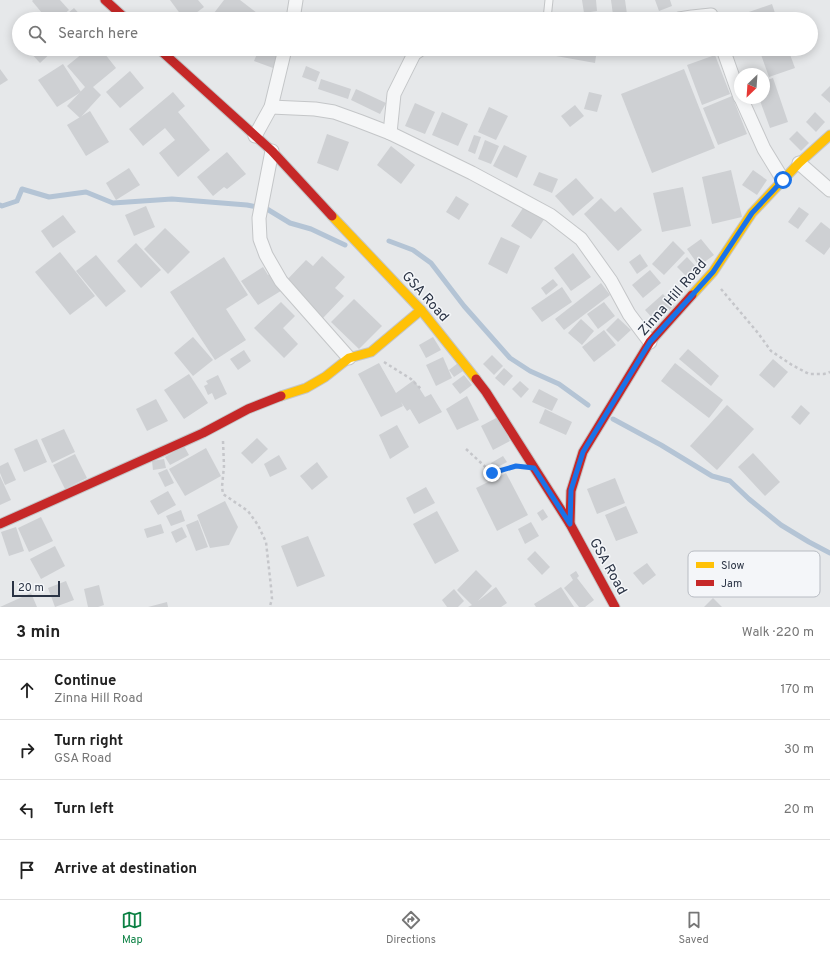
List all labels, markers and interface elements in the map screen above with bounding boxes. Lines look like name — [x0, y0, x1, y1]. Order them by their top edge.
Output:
search box — [12, 12, 818, 56]
icon: search — [26, 23, 48, 45]
text: Search here — [58, 25, 138, 44]
north arrow — [734, 68, 770, 104]
route start — [774, 171, 792, 189]
street label: Zinna Hill Road — [635, 256, 711, 340]
street label: GSA Road — [398, 268, 452, 326]
route end — [483, 464, 501, 482]
street label: GSA Road — [585, 535, 630, 598]
legend — [688, 551, 820, 597]
text: Slow — [721, 559, 744, 573]
text: Jam — [721, 577, 742, 591]
scale bar — [12, 579, 60, 598]
text: 20 m — [18, 581, 44, 595]
text: 3 min — [16, 622, 60, 644]
text: Walk · 220 m — [742, 625, 814, 641]
text: Continue — [54, 672, 116, 691]
icon: ahead — [16, 679, 38, 701]
text: 170 m — [780, 682, 814, 698]
text: Zinna Hill Road — [54, 691, 143, 707]
text: Turn right — [54, 732, 123, 751]
icon: right — [16, 739, 38, 761]
text: 30 m — [784, 742, 814, 758]
text: GSA Road — [54, 751, 112, 767]
icon: left — [16, 799, 38, 821]
text: Turn left — [54, 800, 114, 819]
text: 20 m — [784, 802, 814, 818]
icon: arrive — [16, 859, 38, 881]
text: Arrive at destination — [54, 860, 197, 879]
tab: Map — [121, 909, 143, 947]
tab: Directions — [386, 909, 436, 947]
tab: Saved — [678, 909, 709, 947]

